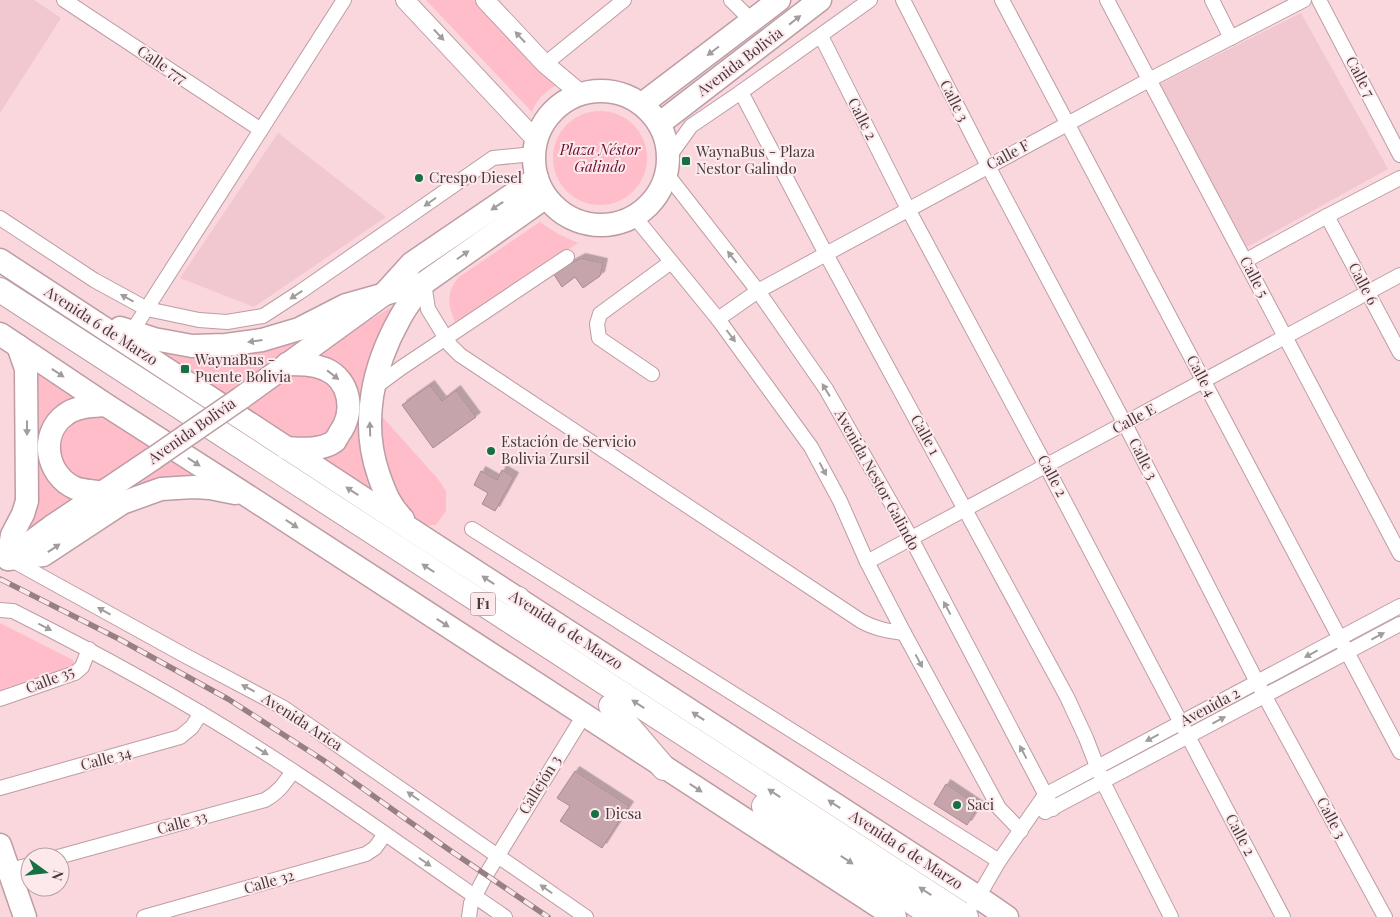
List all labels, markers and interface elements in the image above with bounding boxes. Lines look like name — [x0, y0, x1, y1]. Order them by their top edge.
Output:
one-way arrow — [788, 14, 801, 25]
street label: Avenida Bolivia — [692, 22, 787, 101]
one-way arrow — [433, 29, 445, 41]
one-way arrow — [514, 31, 526, 43]
street label: Calle 777 — [134, 40, 191, 88]
one-way arrow — [706, 46, 720, 56]
street label: Calle 7 — [1342, 53, 1380, 100]
street label: Calle 3 — [936, 76, 974, 125]
street label: Calle 2 — [844, 94, 882, 143]
street label: Calle F — [982, 134, 1033, 174]
park label: Plaza Néstor Galindo — [559, 139, 641, 176]
place label: WaynaBus - Plaza Nestor Galindo — [695, 141, 815, 178]
marker: WaynaBus - Plaza Nestor Galindo — [680, 155, 692, 167]
place label: Crespo Diesel — [429, 167, 522, 187]
marker: Crespo Diesel — [413, 172, 425, 184]
one-way arrow — [423, 197, 436, 207]
one-way arrow — [490, 201, 504, 211]
one-way arrow — [457, 250, 470, 260]
one-way arrow — [726, 251, 737, 264]
street label: Calle 5 — [1236, 253, 1274, 301]
street label: Calle 6 — [1344, 259, 1383, 308]
street label: Avenida 6 de Marzo — [40, 280, 162, 369]
one-way arrow — [289, 290, 303, 300]
one-way arrow — [120, 293, 133, 302]
one-way arrow — [726, 329, 736, 343]
one-way arrow — [247, 337, 263, 345]
place label: WaynaBus - Puente Bolivia — [194, 349, 292, 386]
street label: Calle 4 — [1183, 351, 1221, 400]
marker: WaynaBus - Puente Bolivia — [179, 363, 191, 375]
one-way arrow — [51, 368, 65, 378]
one-way arrow — [326, 370, 340, 380]
one-way arrow — [821, 383, 830, 396]
street label: Avenida Bolivia — [143, 392, 240, 468]
street label: Calle E — [1108, 398, 1159, 438]
street label: Avenida Nestor Galindo — [830, 405, 925, 553]
street label: Calle 1 — [907, 411, 945, 459]
one-way arrow — [23, 421, 31, 437]
one-way arrow — [366, 421, 374, 437]
place label: Estación de Servicio Bolivia Zursil — [501, 431, 636, 468]
street label: Calle 3 — [1125, 434, 1163, 483]
marker: Estación de Servicio Bolivia Zursil — [485, 445, 497, 457]
street label: Calle 2 — [1034, 451, 1072, 500]
one-way arrow — [188, 457, 201, 466]
one-way arrow — [819, 462, 827, 477]
one-way arrow — [345, 486, 359, 496]
one-way arrow — [285, 520, 299, 529]
one-way arrow — [48, 543, 61, 553]
one-way arrow — [422, 563, 435, 573]
one-way arrow — [481, 575, 495, 584]
street label: Avenida 6 de Marzo — [505, 584, 627, 673]
road number: F1 — [470, 592, 496, 616]
one-way arrow — [943, 601, 952, 615]
one-way arrow — [97, 607, 112, 615]
one-way arrow — [436, 618, 449, 628]
one-way arrow — [38, 623, 52, 631]
one-way arrow — [1371, 631, 1385, 640]
one-way arrow — [1304, 650, 1318, 658]
one-way arrow — [915, 655, 924, 668]
street label: Calle 35 — [22, 661, 77, 697]
street label: Avenida 2 — [1175, 682, 1243, 731]
one-way arrow — [240, 684, 255, 692]
street label: Avenida Arica — [258, 687, 347, 755]
one-way arrow — [631, 700, 644, 709]
one-way arrow — [691, 711, 705, 720]
one-way arrow — [1212, 716, 1226, 724]
one-way arrow — [1144, 734, 1159, 742]
street label: Calle 34 — [78, 742, 133, 774]
one-way arrow — [1019, 745, 1027, 759]
one-way arrow — [255, 746, 269, 756]
street label: Callejón 3 — [513, 751, 565, 818]
one-way arrow — [689, 784, 702, 793]
one-way arrow — [768, 788, 781, 797]
one-way arrow — [406, 791, 419, 801]
street label: Calle 3 — [1313, 793, 1351, 842]
place label: Saci — [967, 794, 995, 814]
one-way arrow — [828, 799, 841, 809]
marker: Saci — [951, 799, 963, 811]
place label: Dicsa — [605, 803, 642, 823]
street label: Avenida 6 de Marzo — [845, 804, 967, 893]
street label: Calle 33 — [154, 806, 209, 838]
marker: Dicsa — [589, 808, 601, 820]
street label: Calle 2 — [1222, 810, 1260, 859]
north arrow — [20, 847, 70, 897]
one-way arrow — [841, 855, 854, 865]
one-way arrow — [418, 857, 432, 867]
street label: Calle 32 — [241, 864, 296, 898]
text: N — [48, 868, 69, 883]
one-way arrow — [539, 884, 553, 894]
one-way arrow — [919, 886, 932, 895]

